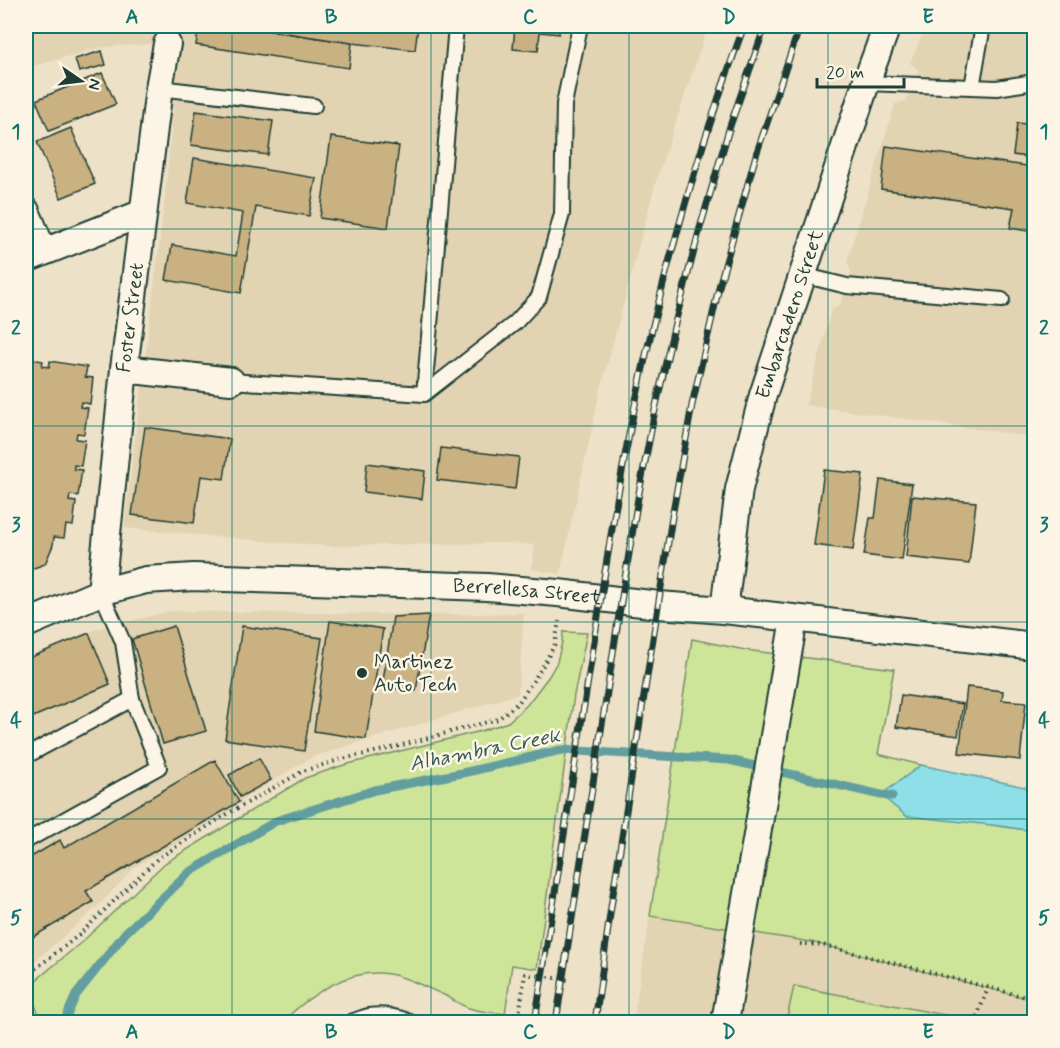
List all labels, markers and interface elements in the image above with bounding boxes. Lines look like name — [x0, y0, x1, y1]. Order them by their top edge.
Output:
text: A — [125, 4, 139, 31]
text: B — [325, 4, 338, 31]
text: C — [523, 4, 538, 31]
text: D — [722, 4, 736, 31]
text: E — [922, 4, 934, 31]
north arrow — [51, 51, 111, 111]
scale bar — [817, 51, 904, 89]
text: 20 m — [826, 61, 864, 85]
text: N — [83, 77, 106, 92]
text: 1 — [12, 119, 20, 146]
text: 1 — [1040, 119, 1048, 146]
street label: Embarcadero Street — [749, 226, 830, 402]
street label: Foster Street — [110, 261, 151, 374]
text: 2 — [11, 315, 21, 342]
text: 2 — [1039, 315, 1049, 342]
text: 3 — [11, 512, 21, 539]
text: 3 — [1039, 512, 1049, 539]
street label: Berrellesa Street — [453, 572, 604, 612]
place label: Martinez Auto Tech — [374, 649, 457, 699]
marker: Martinez Auto Tech — [355, 666, 369, 680]
text: 4 — [10, 708, 22, 735]
text: 4 — [1038, 708, 1050, 735]
water label: Alhambra Creek — [407, 721, 564, 778]
text: 5 — [10, 905, 22, 932]
text: 5 — [1038, 905, 1050, 932]
text: A — [125, 1019, 139, 1046]
text: B — [325, 1019, 338, 1046]
text: C — [523, 1019, 538, 1046]
text: D — [722, 1019, 736, 1046]
text: E — [922, 1019, 934, 1046]

